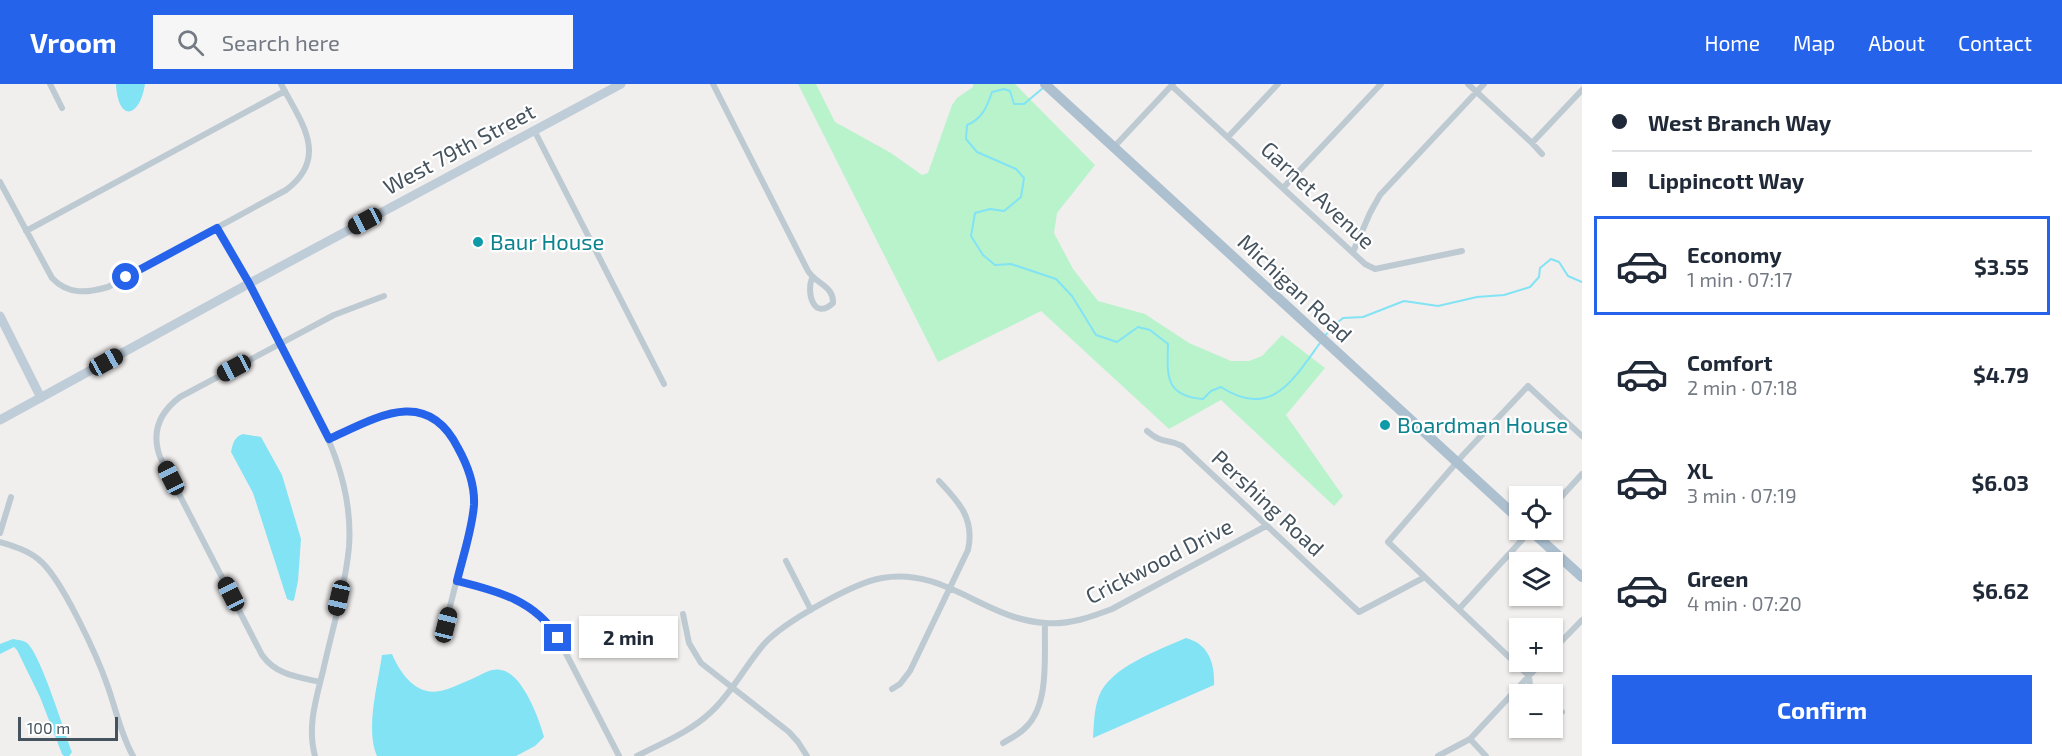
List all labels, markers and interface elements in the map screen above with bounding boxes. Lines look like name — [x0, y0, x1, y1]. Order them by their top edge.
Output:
search box — [153, 15, 573, 69]
text: Vroom — [30, 25, 117, 59]
icon: search — [174, 26, 207, 59]
text: Search here — [222, 29, 340, 55]
text: Home — [1704, 30, 1760, 55]
text: Map — [1793, 30, 1835, 55]
text: About — [1868, 30, 1925, 55]
text: Contact — [1958, 30, 2032, 55]
street label: West 79th Street — [378, 97, 539, 199]
text: West Branch Way — [1648, 109, 1831, 135]
street label: Garnet Avenue — [1257, 135, 1381, 253]
text: Lippincott Way — [1648, 167, 1804, 193]
car — [345, 205, 385, 237]
place label: Baur House — [490, 228, 604, 254]
street label: Michigan Road — [1233, 228, 1358, 347]
marker: Baur House — [471, 235, 485, 249]
icon: car — [1615, 239, 1669, 293]
text: Economy — [1687, 241, 1782, 267]
text: $3.55 — [1974, 253, 2029, 279]
route start — [112, 263, 139, 290]
text: 1 min · 07:17 — [1687, 267, 1792, 291]
car — [86, 345, 126, 379]
icon: car — [1615, 347, 1669, 401]
text: Comfort — [1687, 349, 1772, 375]
car — [214, 352, 254, 384]
text: $4.79 — [1973, 361, 2029, 387]
text: 2 min · 07:18 — [1687, 375, 1798, 399]
place label: Boardman House — [1397, 411, 1568, 437]
marker: Boardman House — [1378, 418, 1392, 432]
street label: Pershing Road — [1207, 444, 1330, 561]
icon: car — [1615, 455, 1669, 509]
text: XL — [1687, 457, 1713, 483]
car — [155, 458, 187, 498]
text: $6.03 — [1972, 469, 2029, 495]
text: 3 min · 07:19 — [1687, 483, 1797, 507]
map controls — [1509, 486, 1563, 738]
button: locate — [1509, 486, 1563, 540]
street label: Crickwood Drive — [1081, 512, 1236, 608]
button: layers — [1509, 552, 1563, 606]
icon: car — [1615, 563, 1669, 617]
text: Green — [1687, 565, 1749, 591]
car — [215, 574, 247, 614]
text: $6.62 — [1972, 577, 2029, 603]
car — [326, 578, 352, 618]
text: 4 min · 07:20 — [1687, 591, 1802, 615]
car — [433, 605, 459, 645]
callout: 2 min — [579, 617, 678, 659]
button: + — [1509, 618, 1563, 672]
route end — [544, 624, 571, 651]
text: 2 min — [603, 625, 654, 649]
button: Confirm — [1612, 675, 2032, 744]
button: − — [1509, 684, 1563, 738]
scale bar — [18, 714, 118, 742]
text: 100 m — [27, 718, 70, 737]

